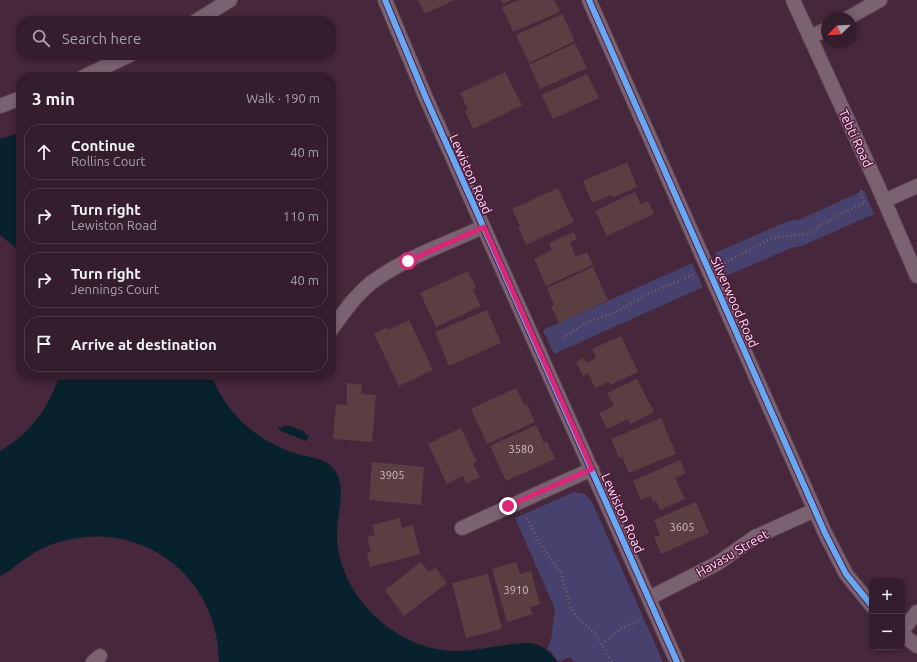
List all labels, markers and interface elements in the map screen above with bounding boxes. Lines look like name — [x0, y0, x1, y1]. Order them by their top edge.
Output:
north arrow — [821, 12, 857, 48]
search box — [16, 16, 336, 60]
icon: search — [30, 27, 52, 49]
text: Search here — [62, 30, 141, 47]
text: 3 min — [32, 89, 75, 108]
text: Walk · 190 m — [246, 91, 320, 105]
street label: Tebti Road — [836, 107, 876, 169]
street label: Lewiston Road — [447, 132, 495, 216]
text: Continue — [71, 137, 135, 154]
icon: ahead — [33, 141, 55, 163]
text: 40 m — [290, 145, 319, 159]
text: Rollins Court — [71, 154, 146, 168]
text: Turn right — [71, 201, 141, 218]
icon: right — [33, 205, 55, 227]
text: 110 m — [283, 209, 319, 223]
text: Lewiston Road — [71, 218, 157, 232]
route start — [399, 252, 417, 270]
street label: Silverwood Road — [709, 254, 761, 350]
text: Turn right — [71, 265, 141, 282]
icon: right — [33, 269, 55, 291]
text: 40 m — [290, 273, 319, 287]
text: Jennings Court — [71, 282, 159, 296]
icon: arrive — [33, 333, 55, 355]
text: Arrive at destination — [71, 336, 217, 353]
house number: 3580 — [509, 443, 533, 455]
house number: 3905 — [380, 469, 404, 481]
street label: Lewiston Road — [599, 471, 647, 555]
route end — [499, 497, 517, 515]
house number: 3605 — [670, 521, 694, 533]
street label: Havasu Street — [693, 527, 771, 579]
map controls — [869, 578, 905, 650]
button: + — [869, 578, 905, 614]
house number: 3910 — [504, 584, 528, 596]
button: − — [869, 614, 905, 650]

